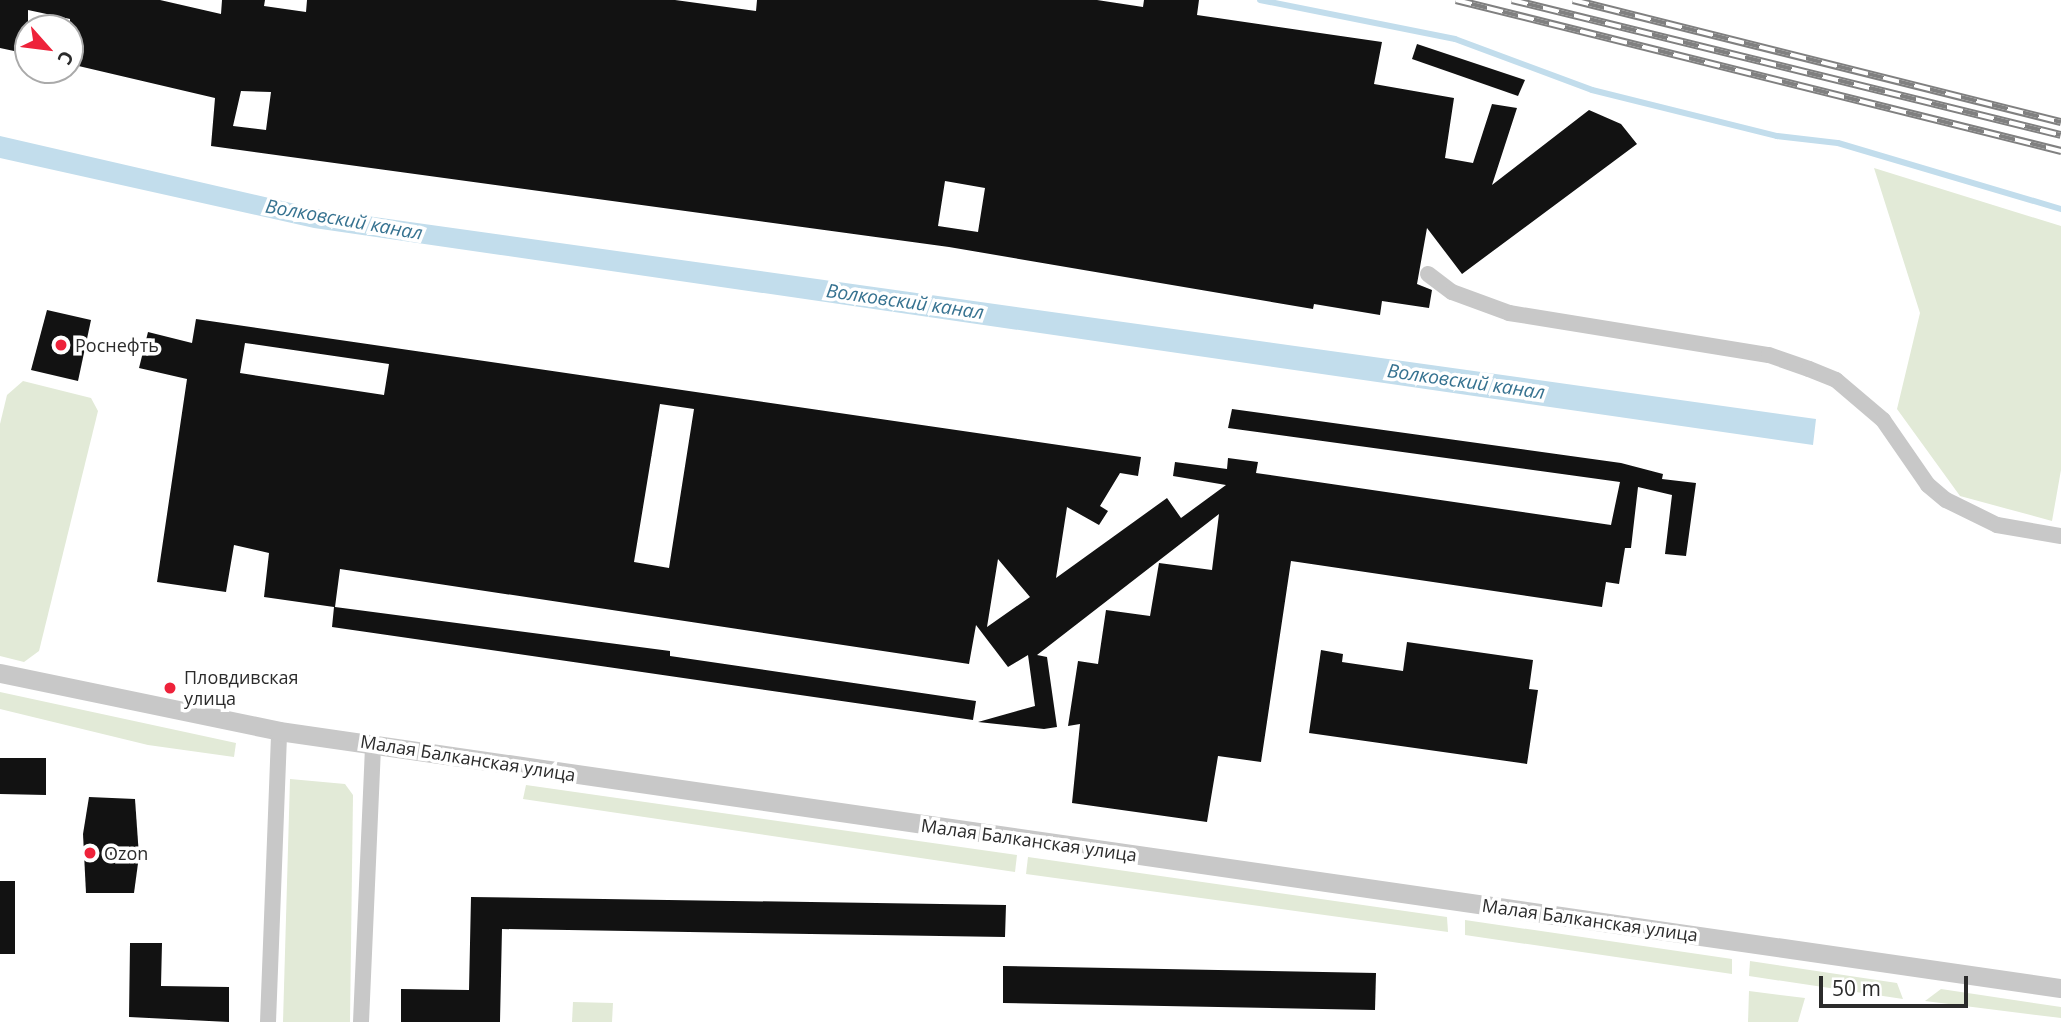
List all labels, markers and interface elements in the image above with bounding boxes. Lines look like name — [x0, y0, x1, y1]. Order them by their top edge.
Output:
north arrow — [14, 14, 84, 84]
text: С — [51, 46, 80, 69]
water label: Волковский канал — [264, 195, 424, 245]
water label: Волковский канал — [825, 280, 985, 324]
place label: Роснефть — [75, 334, 159, 356]
marker: Роснефть — [53, 337, 69, 353]
water label: Волковский канал — [1386, 360, 1546, 404]
place label: Пловдивская улица — [184, 667, 299, 710]
marker: Пловдивская улица — [162, 680, 178, 696]
street label: Малая Балканская улица — [359, 730, 577, 786]
street label: Малая Балканская улица — [920, 814, 1138, 866]
place label: Ozon — [104, 842, 148, 864]
marker: Ozon — [82, 845, 98, 861]
street label: Малая Балканская улица — [1481, 894, 1699, 946]
scale bar — [1823, 962, 1972, 1006]
text: 50 m — [1832, 974, 1881, 1002]

